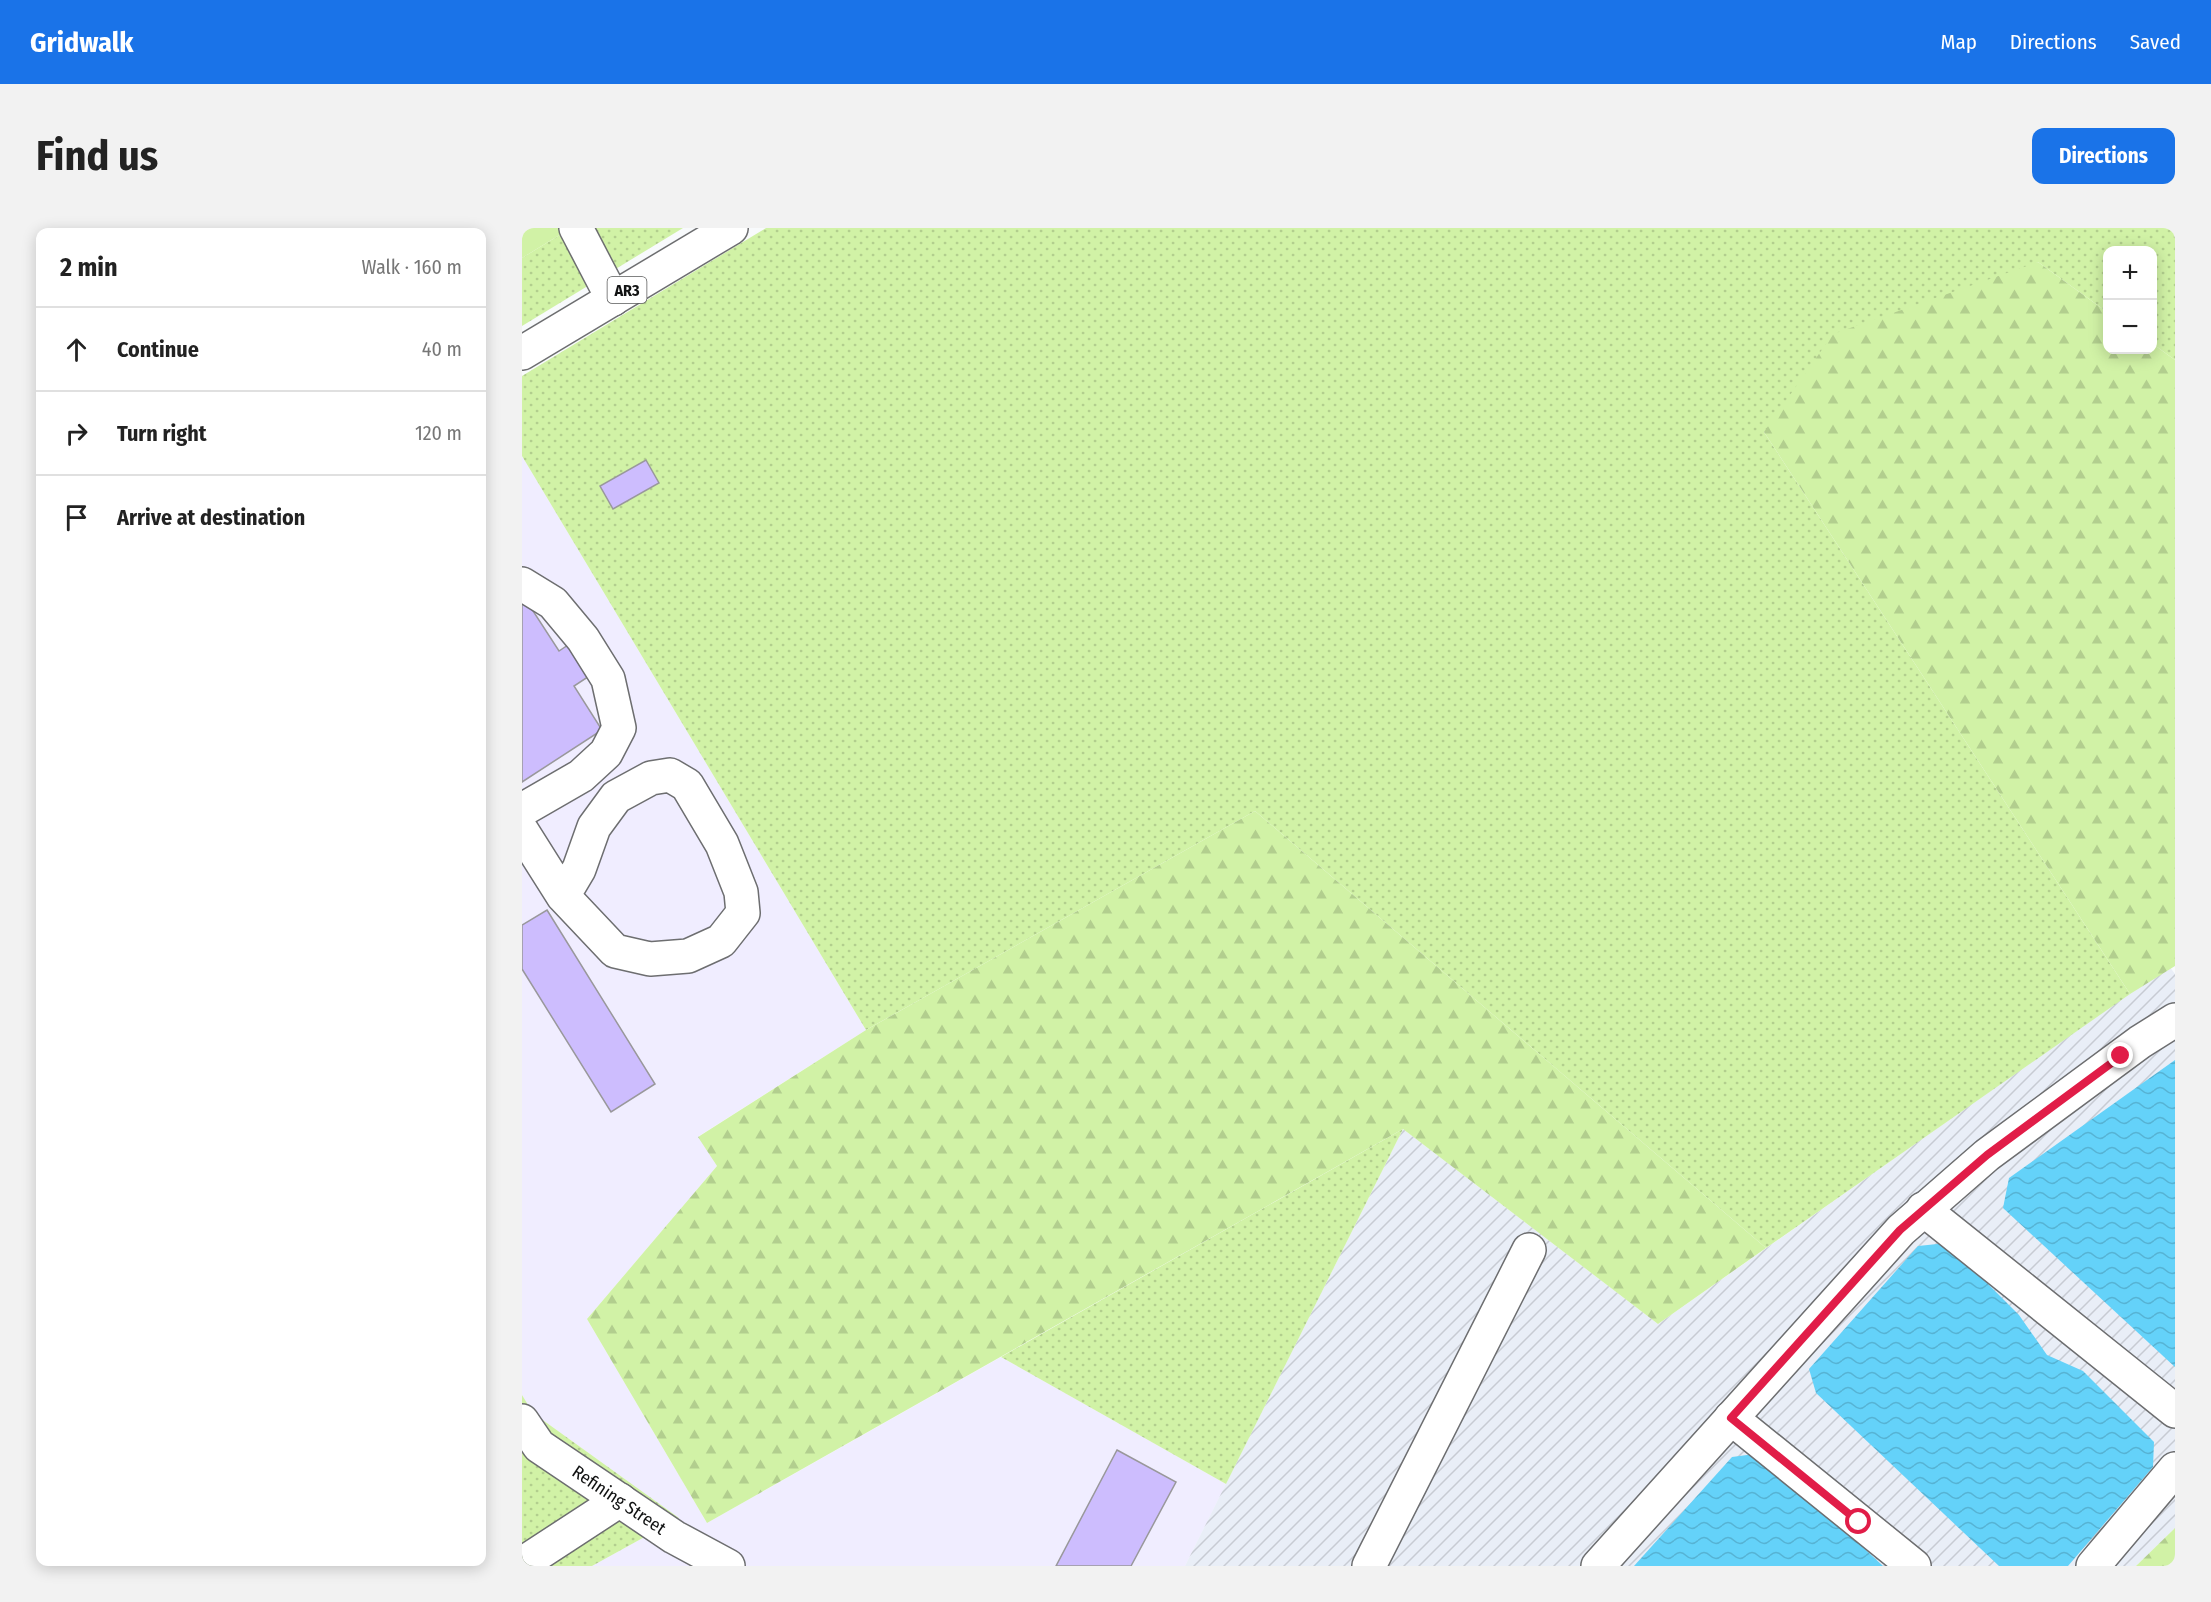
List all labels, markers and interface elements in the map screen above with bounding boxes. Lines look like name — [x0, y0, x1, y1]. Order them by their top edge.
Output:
text: Gridwalk — [30, 26, 134, 59]
text: Map — [1940, 29, 1977, 55]
text: Directions — [2010, 29, 2097, 55]
text: Saved — [2130, 29, 2181, 55]
button: Directions — [2032, 128, 2175, 184]
text: Find us — [36, 131, 158, 181]
map controls — [2103, 246, 2157, 354]
button: + — [2103, 246, 2157, 300]
text: 2 min — [60, 252, 118, 283]
text: Walk · 160 m — [362, 255, 462, 279]
road number: AR3 — [608, 277, 646, 303]
button: − — [2103, 300, 2157, 354]
icon: ahead — [60, 333, 93, 366]
text: Continue — [117, 336, 199, 363]
text: 40 m — [422, 337, 462, 361]
icon: right — [60, 417, 93, 450]
text: Turn right — [117, 420, 206, 447]
text: 120 m — [415, 421, 462, 445]
icon: arrive — [60, 501, 93, 534]
text: Arrive at destination — [117, 504, 305, 531]
route end — [2107, 1042, 2133, 1068]
street label: Refining Street — [568, 1461, 670, 1539]
route start — [1845, 1508, 1871, 1534]

